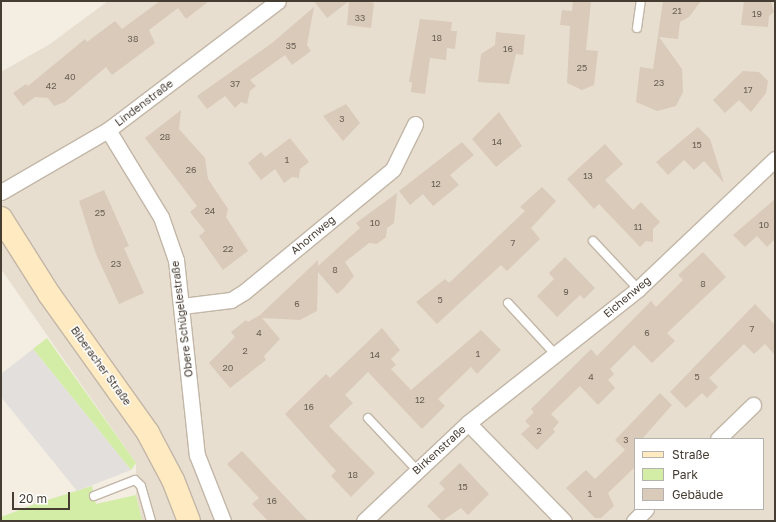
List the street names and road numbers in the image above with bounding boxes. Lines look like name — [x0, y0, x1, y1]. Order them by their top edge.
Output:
street label: Lindenstraße — [112, 77, 176, 129]
street label: Ahornweg — [288, 213, 338, 257]
street label: Obere Schügelestraße — [168, 260, 196, 378]
street label: Eichenweg — [601, 273, 653, 321]
street label: Biberacher Straße — [68, 324, 134, 408]
street label: Birkenstraße — [410, 423, 468, 477]

